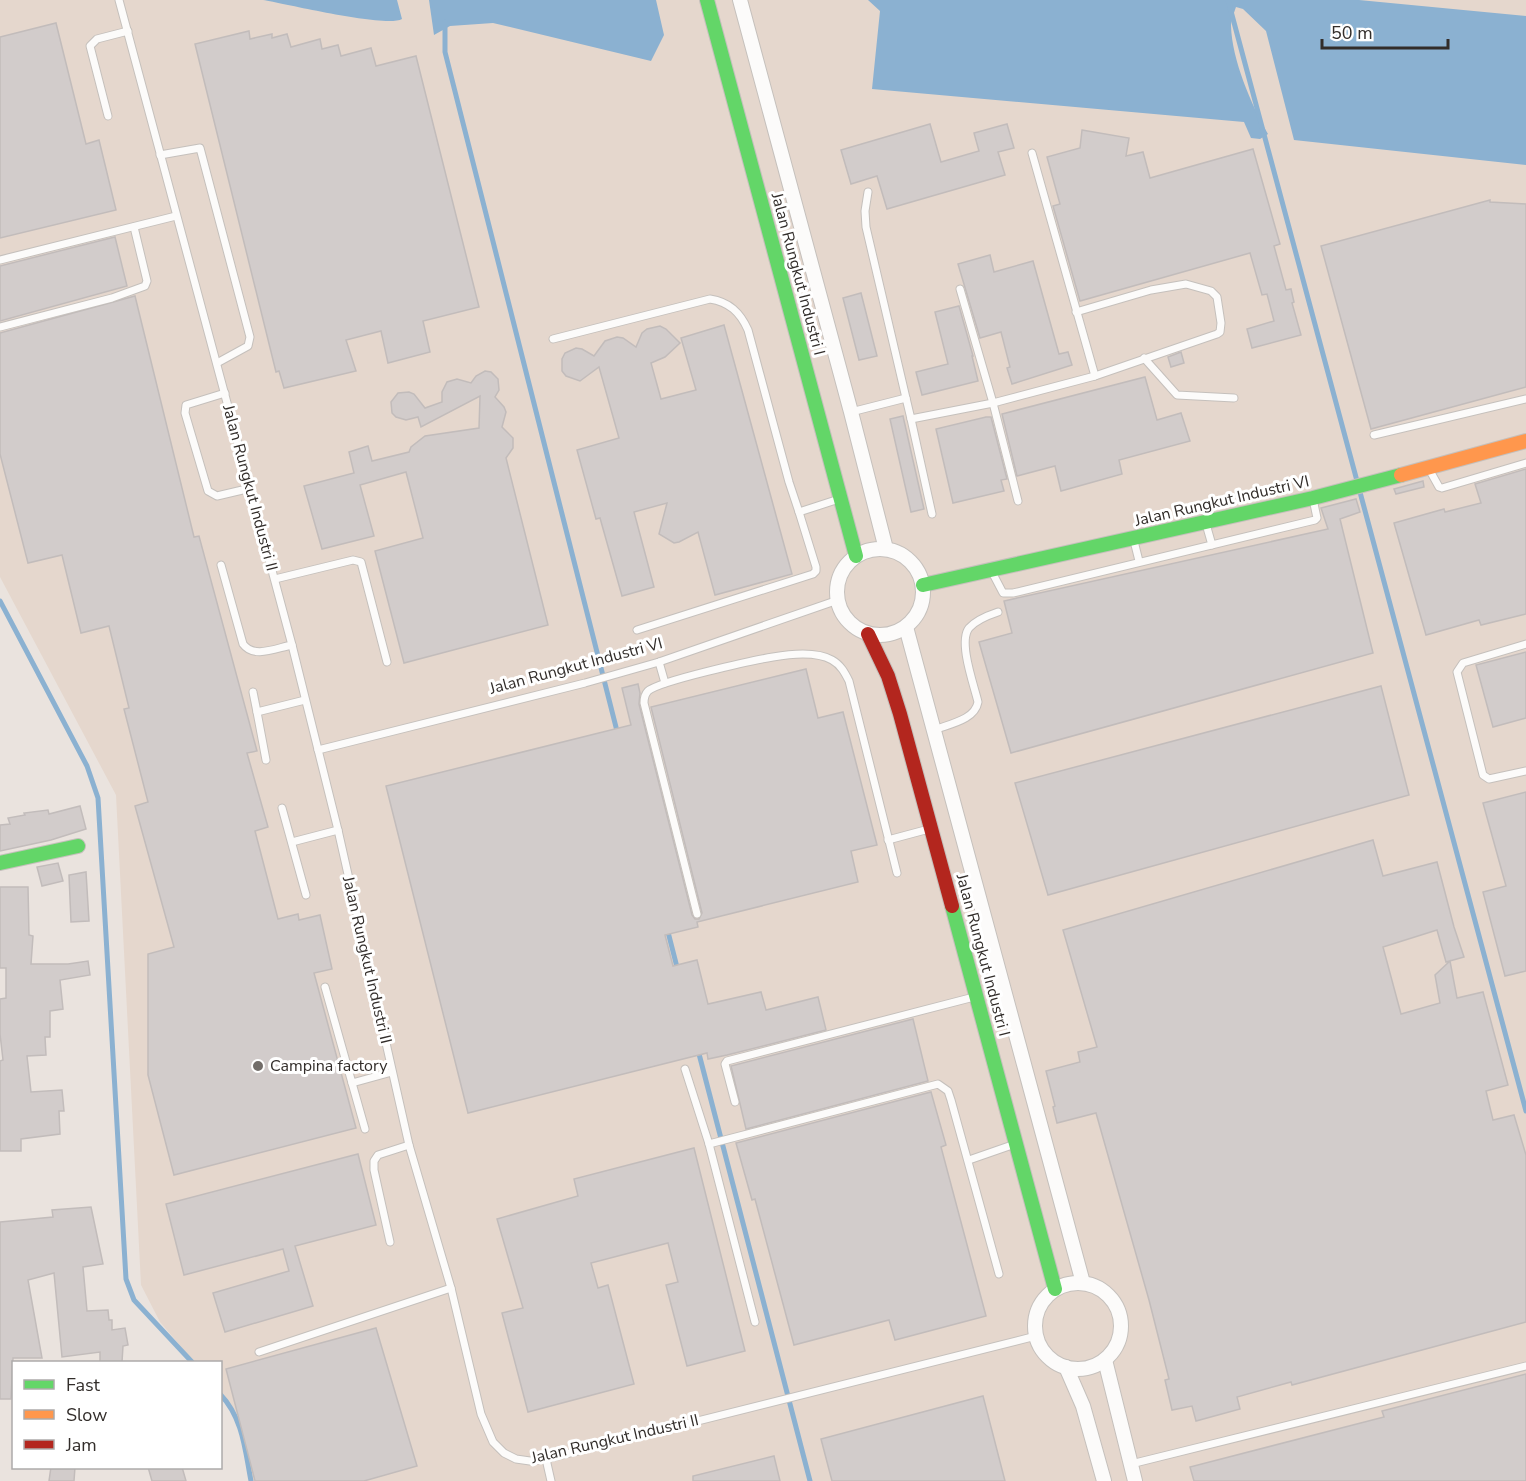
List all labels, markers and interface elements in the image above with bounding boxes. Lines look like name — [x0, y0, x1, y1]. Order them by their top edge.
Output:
scale bar — [1322, 12, 1448, 50]
text: 50 m — [1331, 21, 1373, 45]
street label: Jalan Rungkut Industri I — [765, 189, 830, 358]
street label: Jalan Rungkut Industri II — [217, 401, 283, 574]
street label: Jalan Rungkut Industri VI — [1132, 470, 1311, 532]
street label: Jalan Rungkut Industri VI — [486, 632, 665, 700]
street label: Jalan Rungkut Industri I — [950, 870, 1015, 1039]
street label: Jalan Rungkut Industri II — [337, 873, 397, 1046]
place label: Campina factory — [270, 1055, 388, 1077]
marker: Campina factory — [251, 1059, 265, 1073]
legend — [12, 1361, 222, 1469]
text: Fast — [66, 1373, 101, 1397]
text: Slow — [66, 1403, 107, 1427]
street label: Jalan Rungkut Industri II — [528, 1409, 701, 1469]
text: Jam — [65, 1433, 97, 1457]

